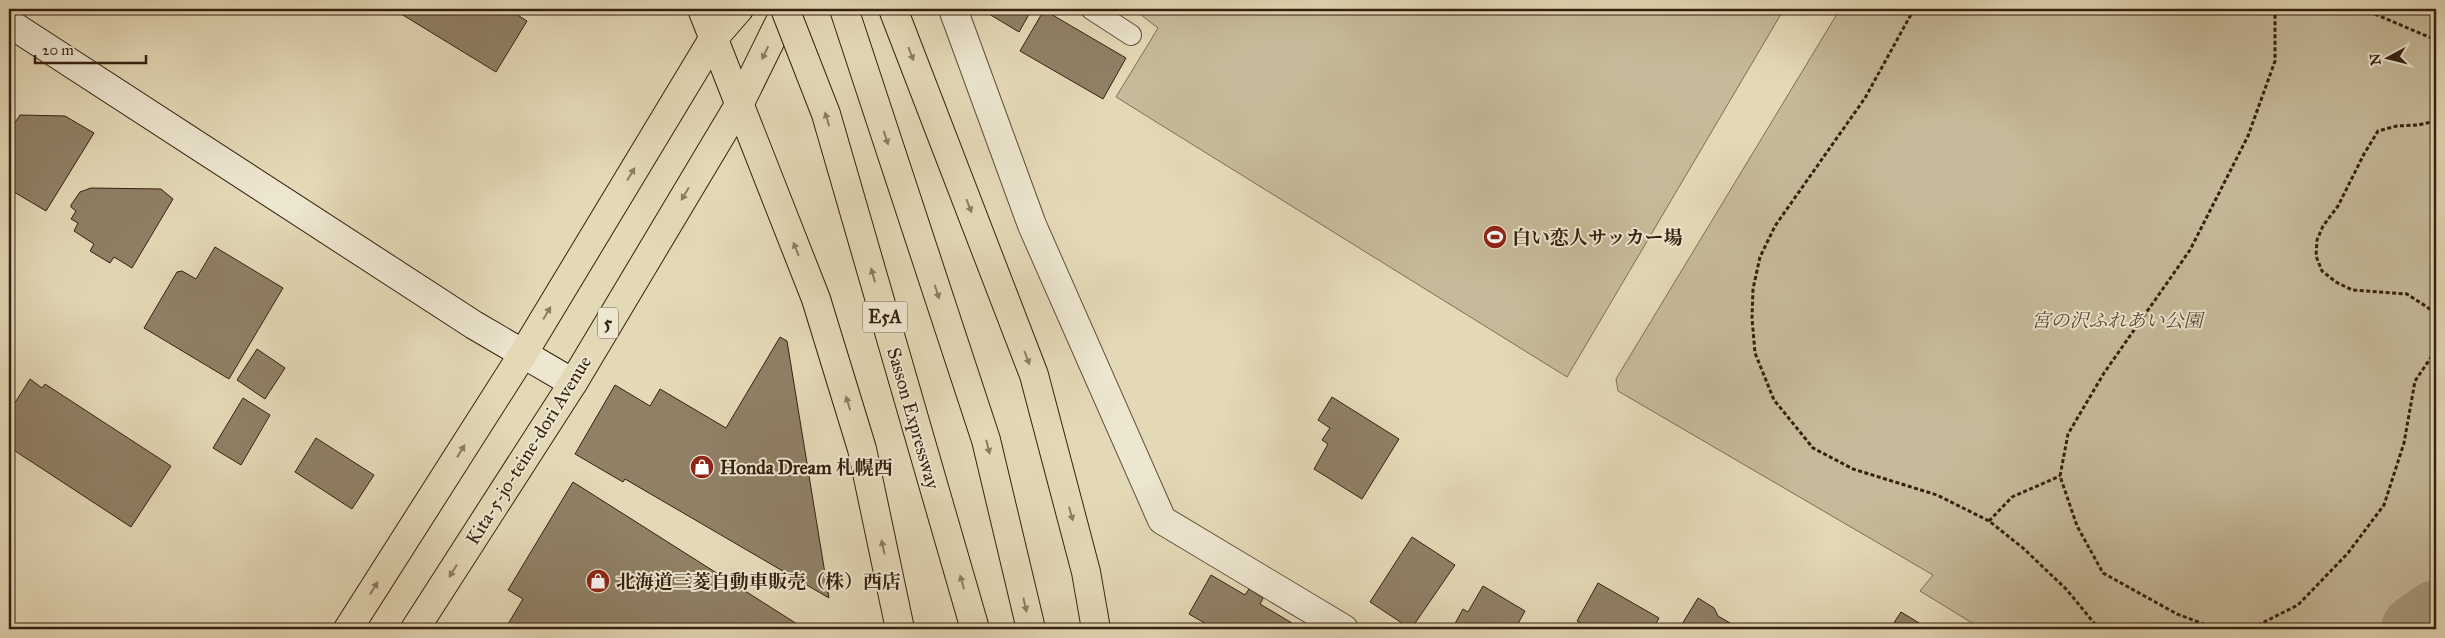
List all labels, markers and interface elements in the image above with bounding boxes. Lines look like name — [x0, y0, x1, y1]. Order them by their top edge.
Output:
scale bar — [35, 32, 146, 64]
north arrow — [2362, 32, 2412, 82]
text: 20 m — [42, 41, 74, 59]
one-way arrow — [760, 46, 768, 60]
one-way arrow — [907, 47, 915, 62]
text: N — [2366, 52, 2385, 66]
one-way arrow — [823, 111, 831, 126]
one-way arrow — [883, 131, 891, 146]
one-way arrow — [627, 168, 636, 181]
one-way arrow — [681, 188, 690, 201]
one-way arrow — [965, 199, 973, 214]
sports icon: 白い恋人サッカー場 — [1482, 224, 1508, 250]
place label: 白い恋人サッカー場 — [1512, 226, 1683, 249]
one-way arrow — [792, 241, 800, 256]
one-way arrow — [868, 267, 876, 282]
one-way arrow — [934, 285, 942, 300]
road number: E5A — [862, 302, 908, 332]
one-way arrow — [543, 307, 552, 320]
road number: 5 — [598, 307, 618, 338]
park label: 宮の沢ふれあい公園 — [2031, 309, 2205, 332]
street label: Sasson Expressway — [882, 345, 945, 493]
one-way arrow — [1024, 350, 1032, 365]
street label: Kita-5-jo-teine-dori Avenue — [461, 351, 596, 549]
one-way arrow — [843, 395, 851, 410]
one-way arrow — [984, 439, 992, 454]
one-way arrow — [457, 444, 466, 458]
shop icon: Honda Dream 札幌西 — [689, 454, 715, 480]
place label: Honda Dream 札幌西 — [720, 456, 893, 479]
one-way arrow — [1067, 506, 1075, 522]
one-way arrow — [878, 539, 886, 555]
one-way arrow — [448, 564, 457, 577]
shop icon: 北海道三菱自動車販売（株）西店 — [585, 568, 611, 594]
place label: 北海道三菱自動車販売（株）西店 — [616, 570, 901, 593]
one-way arrow — [957, 575, 965, 590]
one-way arrow — [369, 581, 379, 595]
one-way arrow — [1022, 597, 1030, 612]

